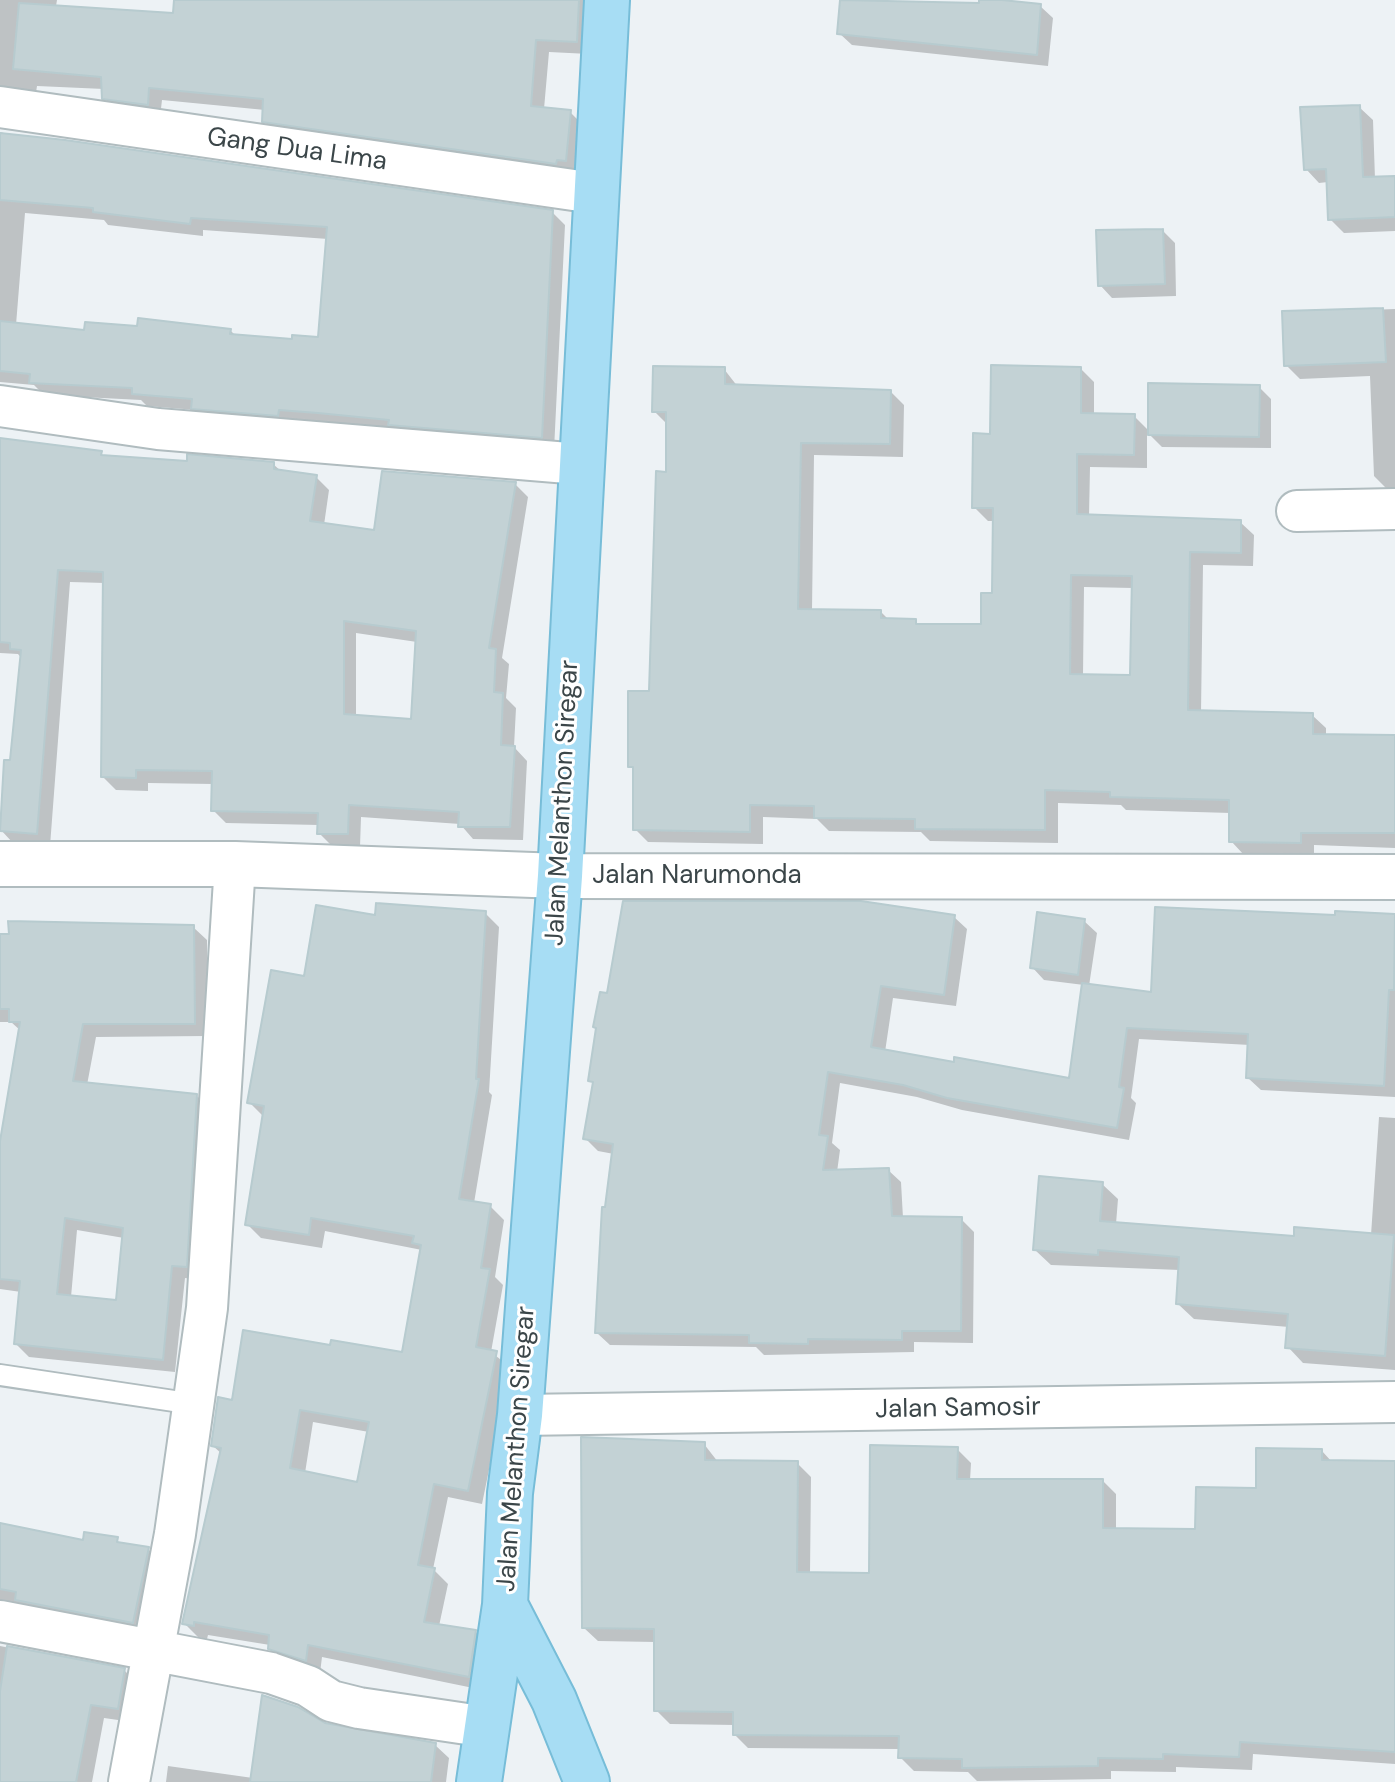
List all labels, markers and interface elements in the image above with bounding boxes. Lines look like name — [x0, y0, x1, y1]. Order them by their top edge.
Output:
street label: Gang Dua Lima — [205, 122, 389, 178]
street label: Jalan Melanthon Siregar — [540, 659, 586, 947]
street label: Jalan Narumonda — [592, 860, 802, 892]
street label: Jalan Melanthon Siregar — [491, 1305, 543, 1593]
street label: Jalan Samosir — [875, 1392, 1041, 1426]

